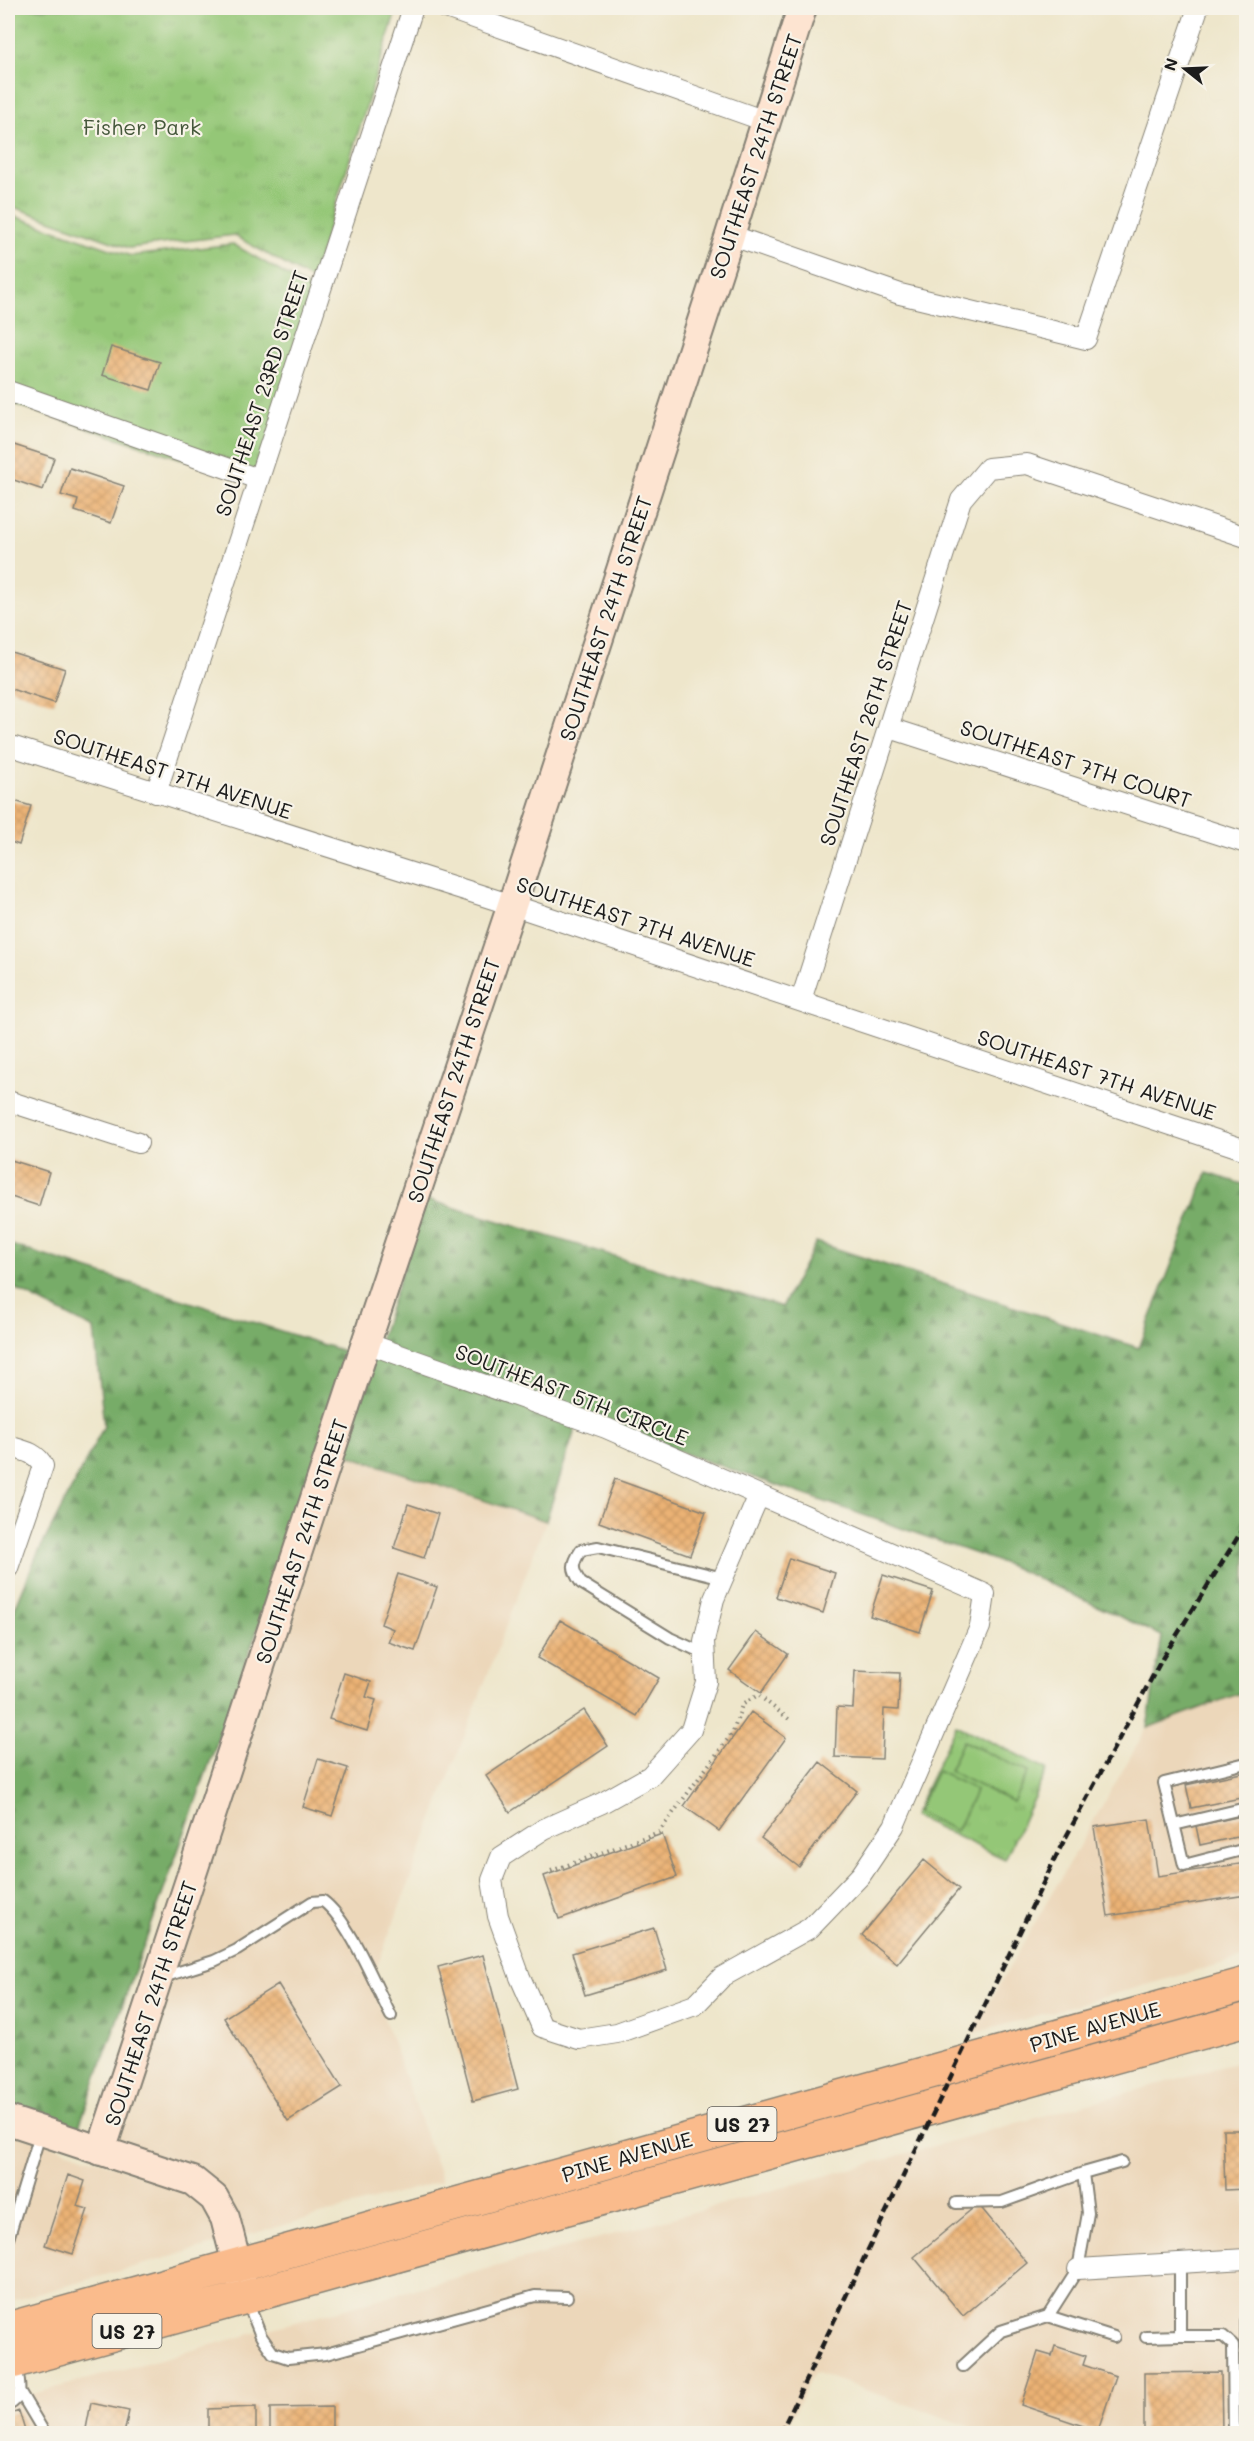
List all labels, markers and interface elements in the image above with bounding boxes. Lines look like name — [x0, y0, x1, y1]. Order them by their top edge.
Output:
street label: SOUTHEAST 24TH STREET — [703, 30, 807, 282]
north arrow — [1155, 39, 1215, 99]
text: N — [1158, 55, 1182, 73]
park label: Fisher Park — [83, 113, 201, 140]
street label: SOUTHEAST 23RD STREET — [208, 266, 314, 520]
street label: SOUTHEAST 24TH STREET — [553, 492, 657, 744]
street label: SOUTHEAST 26TH STREET — [813, 597, 917, 849]
street label: SOUTHEAST 7TH COURT — [957, 713, 1195, 813]
street label: SOUTHEAST 7TH AVENUE — [50, 722, 296, 824]
street label: SOUTHEAST 7TH AVENUE — [513, 870, 759, 972]
street label: SOUTHEAST 24TH STREET — [401, 954, 505, 1206]
street label: SOUTHEAST 7TH AVENUE — [974, 1023, 1220, 1125]
street label: SOUTHEAST 5TH CIRCLE — [452, 1337, 692, 1451]
street label: SOUTHEAST 24TH STREET — [249, 1415, 353, 1667]
street label: SOUTHEAST 24TH STREET — [98, 1877, 202, 2129]
street label: PINE AVENUE — [1027, 1994, 1163, 2058]
road number: US 27 — [708, 2107, 777, 2141]
street label: PINE AVENUE — [559, 2124, 695, 2188]
road number: US 27 — [92, 2314, 162, 2348]

